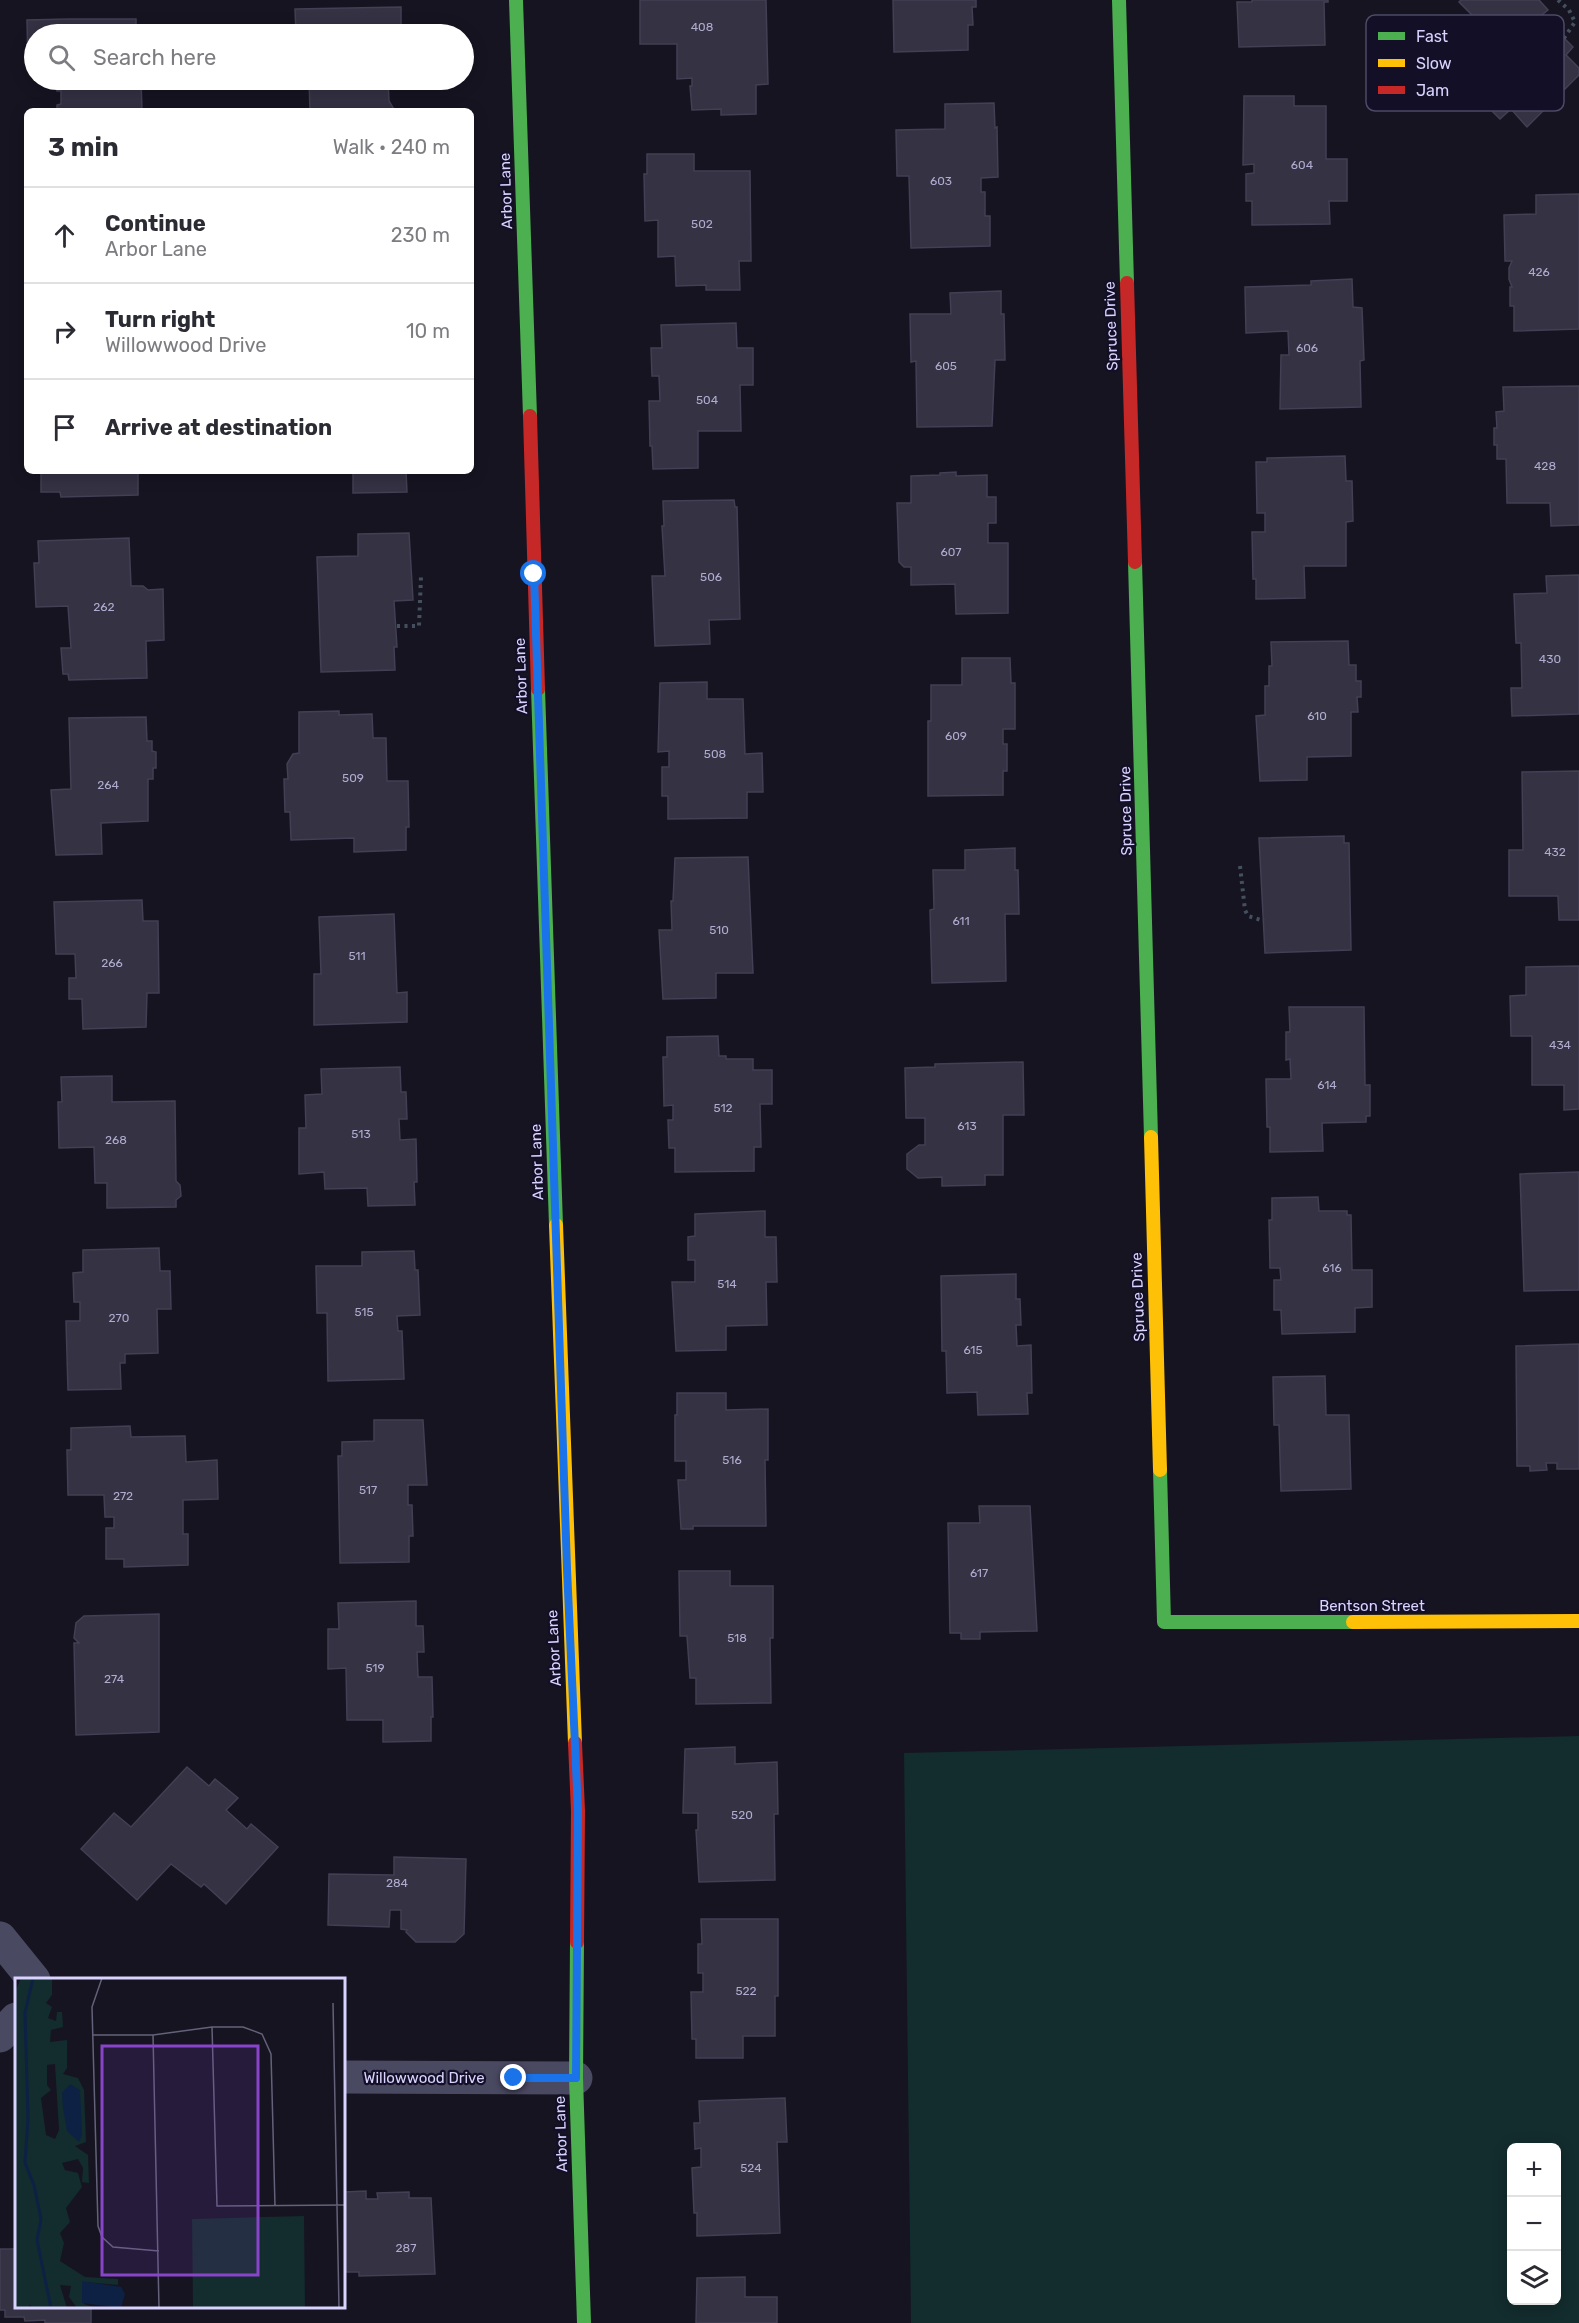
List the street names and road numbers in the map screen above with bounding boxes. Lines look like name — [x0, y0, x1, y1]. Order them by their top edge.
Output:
street label: Arbor Lane — [496, 152, 516, 230]
street label: Spruce Drive — [1100, 281, 1122, 371]
street label: Arbor Lane — [511, 637, 531, 715]
street label: Spruce Drive — [1116, 766, 1136, 856]
street label: Arbor Lane — [527, 1123, 547, 1201]
street label: Spruce Drive — [1127, 1252, 1149, 1342]
street label: Bentson Street — [1319, 1597, 1425, 1615]
street label: Arbor Lane — [543, 1609, 565, 1687]
street label: Willowwood Drive — [363, 2069, 485, 2087]
street label: Arbor Lane — [551, 2095, 571, 2173]

